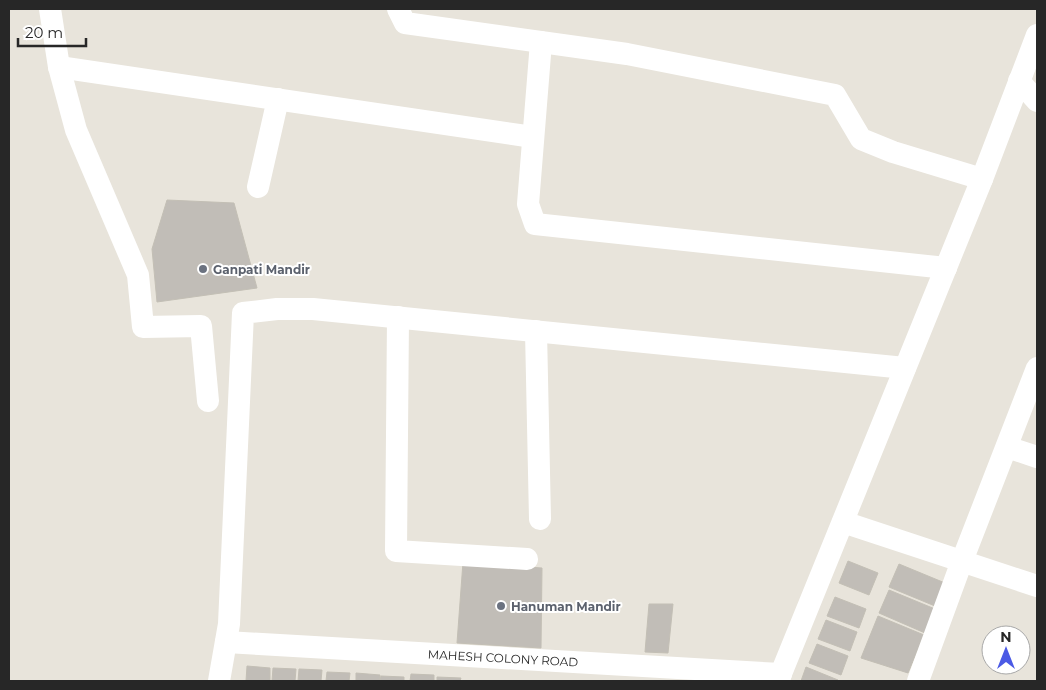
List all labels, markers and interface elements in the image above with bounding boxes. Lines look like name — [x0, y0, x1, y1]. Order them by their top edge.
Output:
scale bar — [18, 15, 85, 47]
text: 20 m — [25, 23, 63, 42]
place label: Ganpati Mandir — [213, 262, 310, 277]
marker: Ganpati Mandir — [197, 263, 209, 275]
place label: Hanuman Mandir — [511, 599, 621, 614]
marker: Hanuman Mandir — [495, 600, 507, 612]
north arrow — [981, 625, 1031, 675]
text: N — [1000, 628, 1012, 646]
street label: MAHESH COLONY ROAD — [427, 647, 579, 669]

